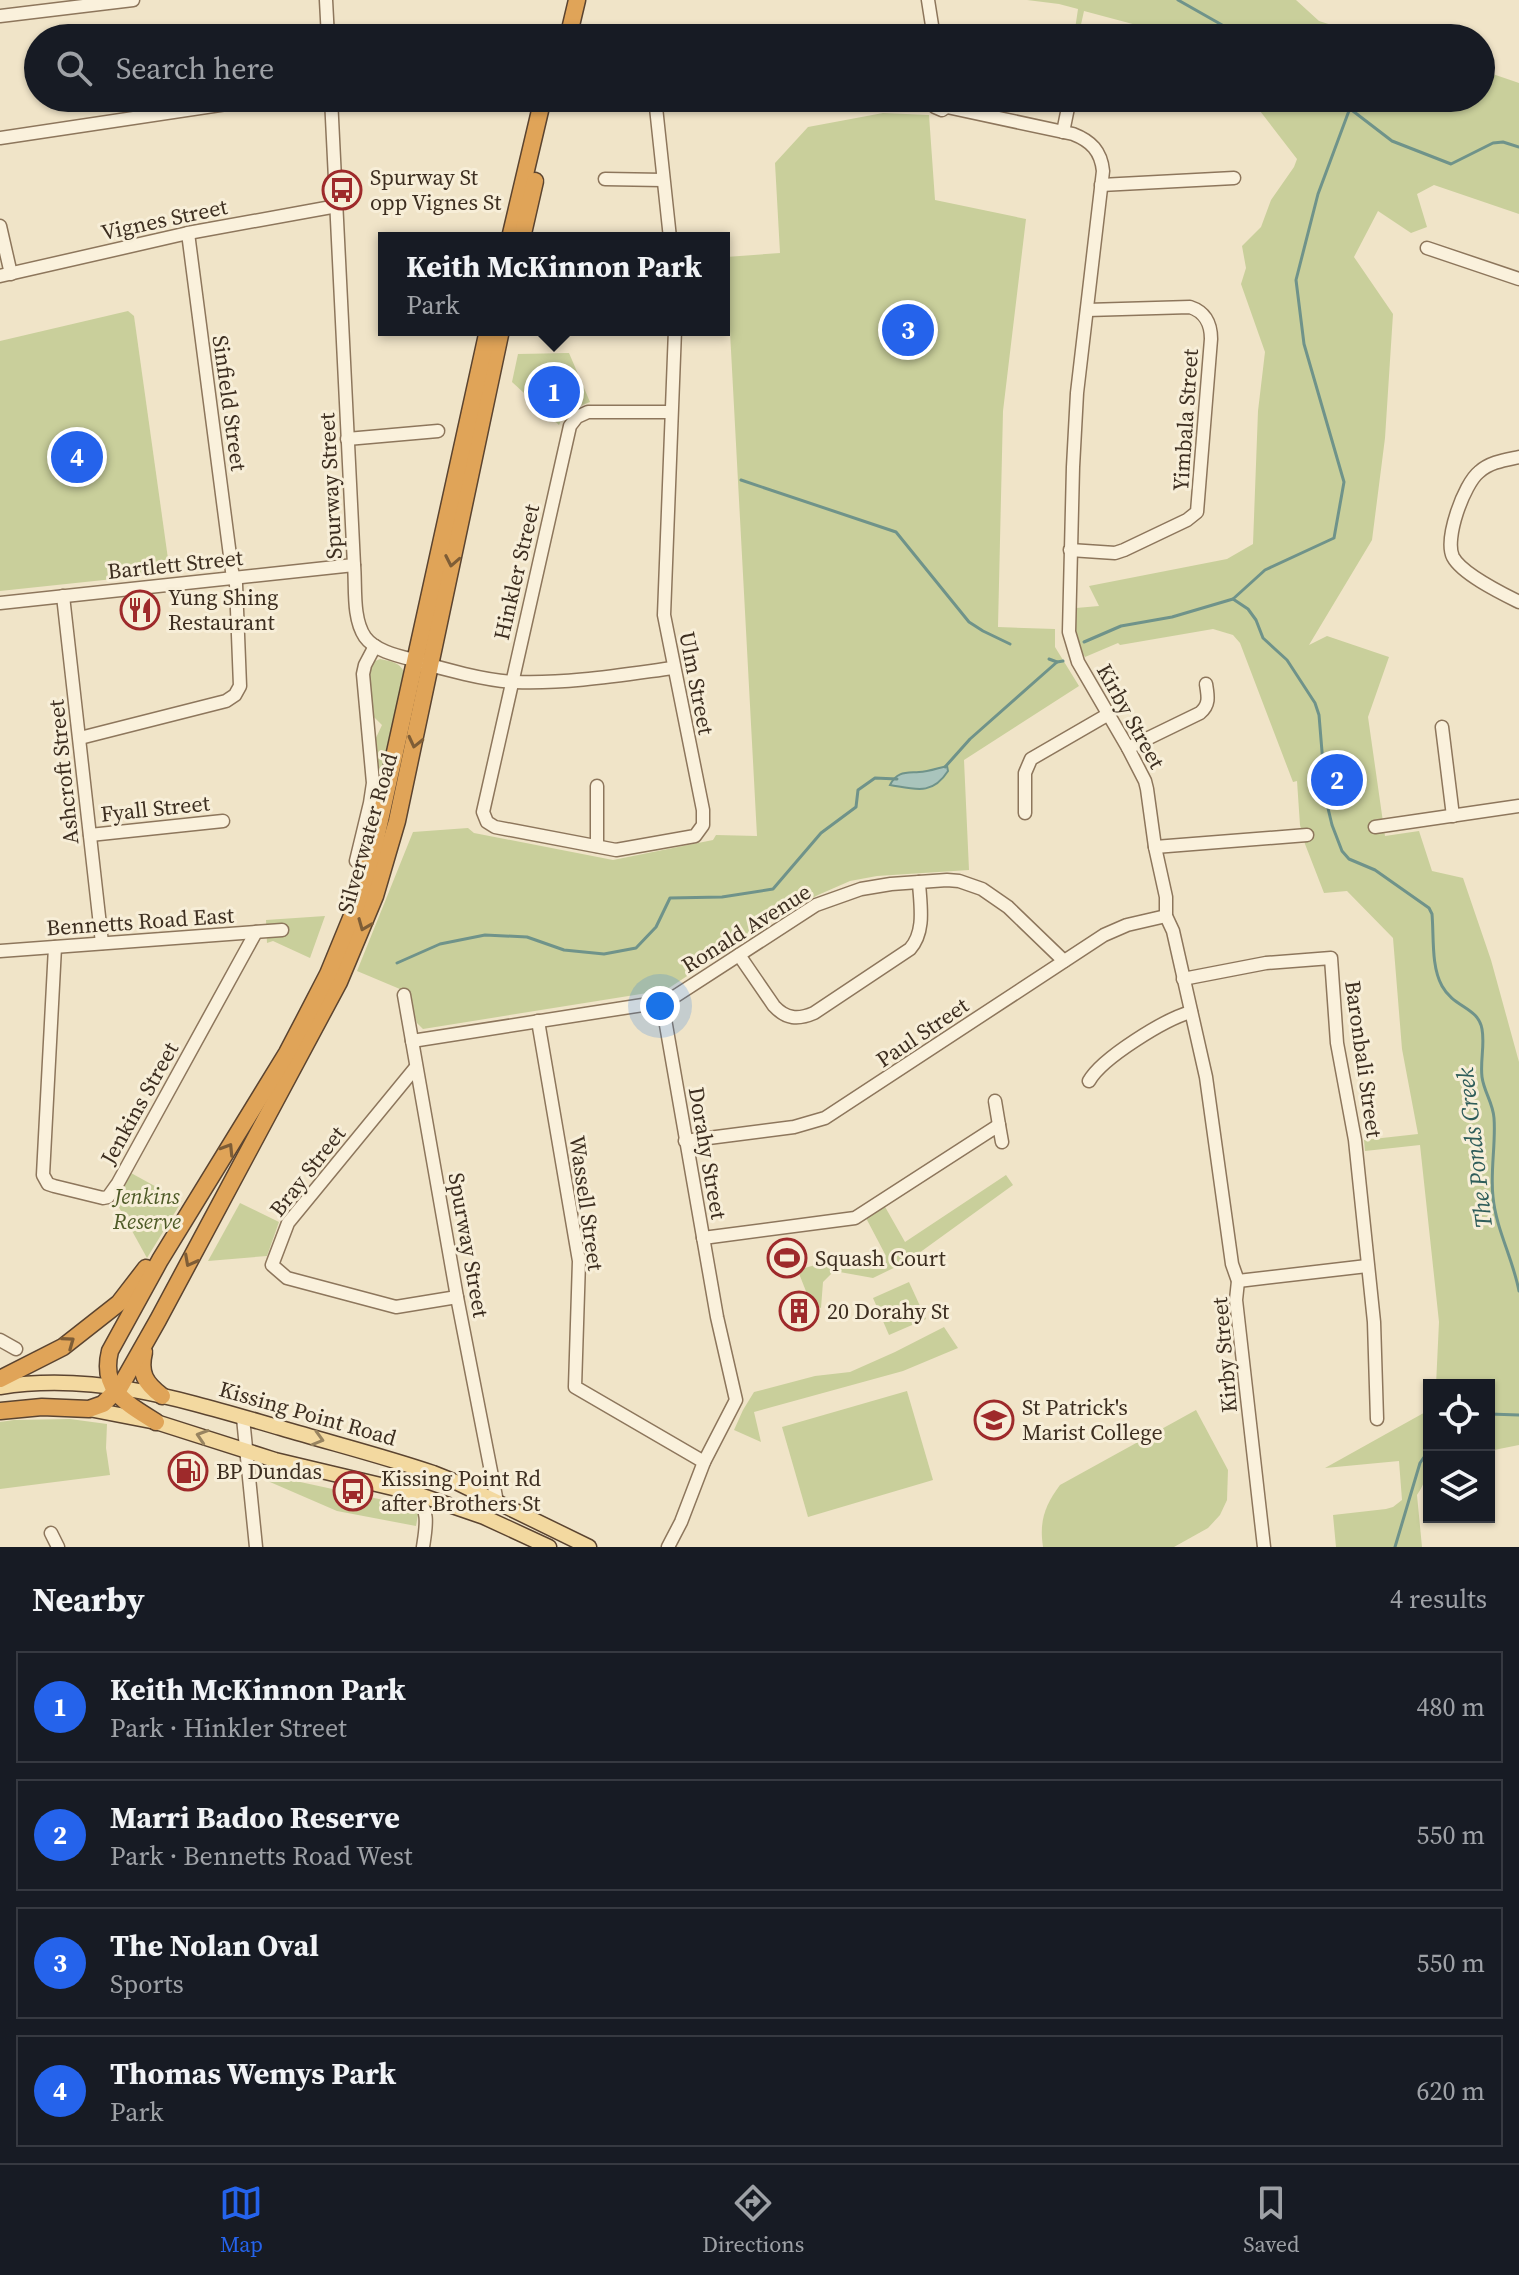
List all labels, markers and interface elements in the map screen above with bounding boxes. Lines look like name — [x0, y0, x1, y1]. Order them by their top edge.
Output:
search box — [24, 24, 1495, 112]
icon: search — [52, 46, 96, 90]
text: Search here — [116, 48, 274, 89]
place label: Spurway St opp Vignes St — [370, 162, 502, 217]
bus stop icon: Spurway St opp Vignes St — [321, 169, 363, 211]
street label: Vignes Street — [98, 191, 231, 247]
popup — [378, 232, 730, 336]
text: Keith McKinnon Park — [406, 246, 702, 287]
text: Park — [406, 287, 459, 323]
pin: 3 — [882, 300, 934, 360]
street label: Sinfield Street — [206, 333, 254, 474]
street label: Yimbala Street — [1165, 347, 1205, 492]
pin: 1 — [528, 362, 580, 422]
street label: Spurway Street — [311, 411, 349, 560]
pin: 4 — [51, 427, 103, 487]
street label: Hinkler Street — [486, 500, 546, 643]
street label: Bartlett Street — [106, 542, 245, 586]
one-way arrow — [444, 554, 461, 567]
place label: Yung Shing Restaurant — [168, 582, 278, 637]
restaurant icon: Yung Shing Restaurant — [119, 589, 161, 631]
street label: Ulm Street — [672, 629, 722, 738]
street label: Kirby Street — [1090, 658, 1173, 775]
street label: Ashcroft Street — [40, 697, 86, 846]
one-way arrow — [407, 734, 424, 748]
street label: Silverwater Road — [330, 749, 404, 917]
pin: 2 — [1311, 750, 1363, 810]
street label: Fyall Street — [99, 787, 212, 829]
street label: Ronald Avenue — [676, 876, 816, 980]
street label: Bennetts Road East — [45, 899, 236, 943]
one-way arrow — [357, 917, 374, 931]
street label: Baronbali Street — [1338, 978, 1390, 1140]
your location — [640, 986, 680, 1026]
street label: Paul Street — [870, 990, 975, 1074]
street label: Jenkins Street — [92, 1036, 185, 1171]
water label: The Ponds Creek — [1448, 1065, 1500, 1230]
street label: Dorahy Street — [682, 1085, 735, 1222]
street label: Bray Street — [262, 1119, 352, 1222]
street label: Wassell Street — [563, 1134, 611, 1273]
one-way arrow — [219, 1143, 234, 1158]
street label: Spurway Street — [441, 1170, 497, 1321]
park label: Jenkins Reserve — [111, 1181, 181, 1236]
sports icon: Squash Court — [766, 1237, 808, 1279]
place label: Squash Court — [815, 1243, 947, 1273]
one-way arrow — [184, 1252, 200, 1267]
building icon: 20 Dorahy St — [778, 1290, 820, 1332]
street label: Kirby Street — [1204, 1295, 1244, 1414]
place label: 20 Dorahy St — [827, 1296, 950, 1326]
one-way arrow — [60, 1337, 74, 1352]
street label: Kissing Point Road — [216, 1373, 401, 1453]
map controls — [1423, 1379, 1495, 1523]
button: locate — [1423, 1379, 1495, 1451]
place label: St Patrick's Marist College — [1022, 1392, 1163, 1447]
school or university icon: St Patrick's Marist College — [973, 1399, 1015, 1441]
one-way arrow — [195, 1429, 209, 1445]
one-way arrow — [311, 1430, 325, 1446]
fuel station icon: BP Dundas — [167, 1450, 209, 1492]
button: layers — [1423, 1451, 1495, 1523]
place label: BP Dundas — [216, 1456, 322, 1486]
place label: Kissing Point Rd after Brothers St — [381, 1463, 541, 1518]
bus stop icon: Kissing Point Rd after Brothers St — [332, 1470, 374, 1512]
text: Nearby — [32, 1576, 145, 1622]
text: 4 results — [1390, 1581, 1487, 1617]
text: Keith McKinnon Park — [110, 1669, 406, 1710]
text: 1 — [53, 1689, 67, 1725]
text: 480 m — [1417, 1689, 1485, 1725]
text: Park · Hinkler Street — [110, 1710, 347, 1746]
text: Marri Badoo Reserve — [110, 1797, 400, 1838]
text: 2 — [53, 1817, 67, 1853]
text: 550 m — [1417, 1817, 1485, 1853]
text: Park · Bennetts Road West — [110, 1838, 412, 1874]
text: The Nolan Oval — [110, 1925, 319, 1966]
text: 3 — [53, 1945, 67, 1981]
text: 550 m — [1417, 1945, 1485, 1981]
text: Sports — [110, 1966, 184, 2002]
text: Thomas Wemys Park — [110, 2053, 396, 2094]
text: 4 — [53, 2073, 67, 2109]
text: 620 m — [1417, 2073, 1485, 2109]
text: Park — [110, 2094, 163, 2130]
tab: Map — [219, 2181, 263, 2259]
tab: Directions — [702, 2181, 804, 2259]
tab: Saved — [1243, 2181, 1300, 2259]

